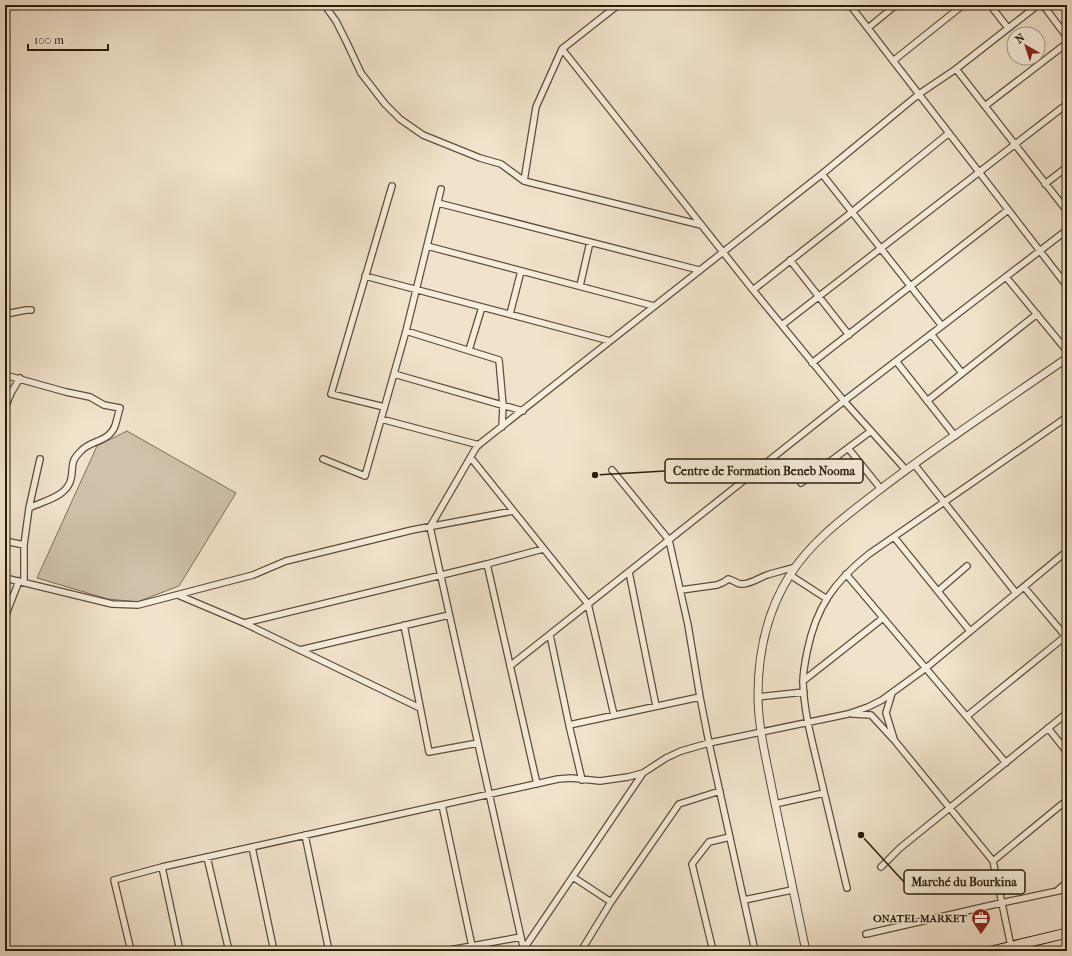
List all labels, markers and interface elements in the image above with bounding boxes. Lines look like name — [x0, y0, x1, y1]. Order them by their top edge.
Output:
scale bar — [28, 26, 108, 52]
north arrow — [1006, 26, 1046, 66]
text: N — [1013, 31, 1028, 46]
text: 100 m — [34, 33, 64, 47]
callout: Centre de Formation Beneb Nooma — [665, 459, 863, 483]
text: Centre de Formation Beneb Nooma — [673, 464, 855, 478]
callout: Marché du Bourkina — [904, 870, 1025, 894]
text: Marché du Bourkina — [910, 875, 1017, 889]
office icon: ONATEL MARKET — [970, 907, 992, 935]
place label: ONATEL MARKET — [873, 912, 968, 925]

